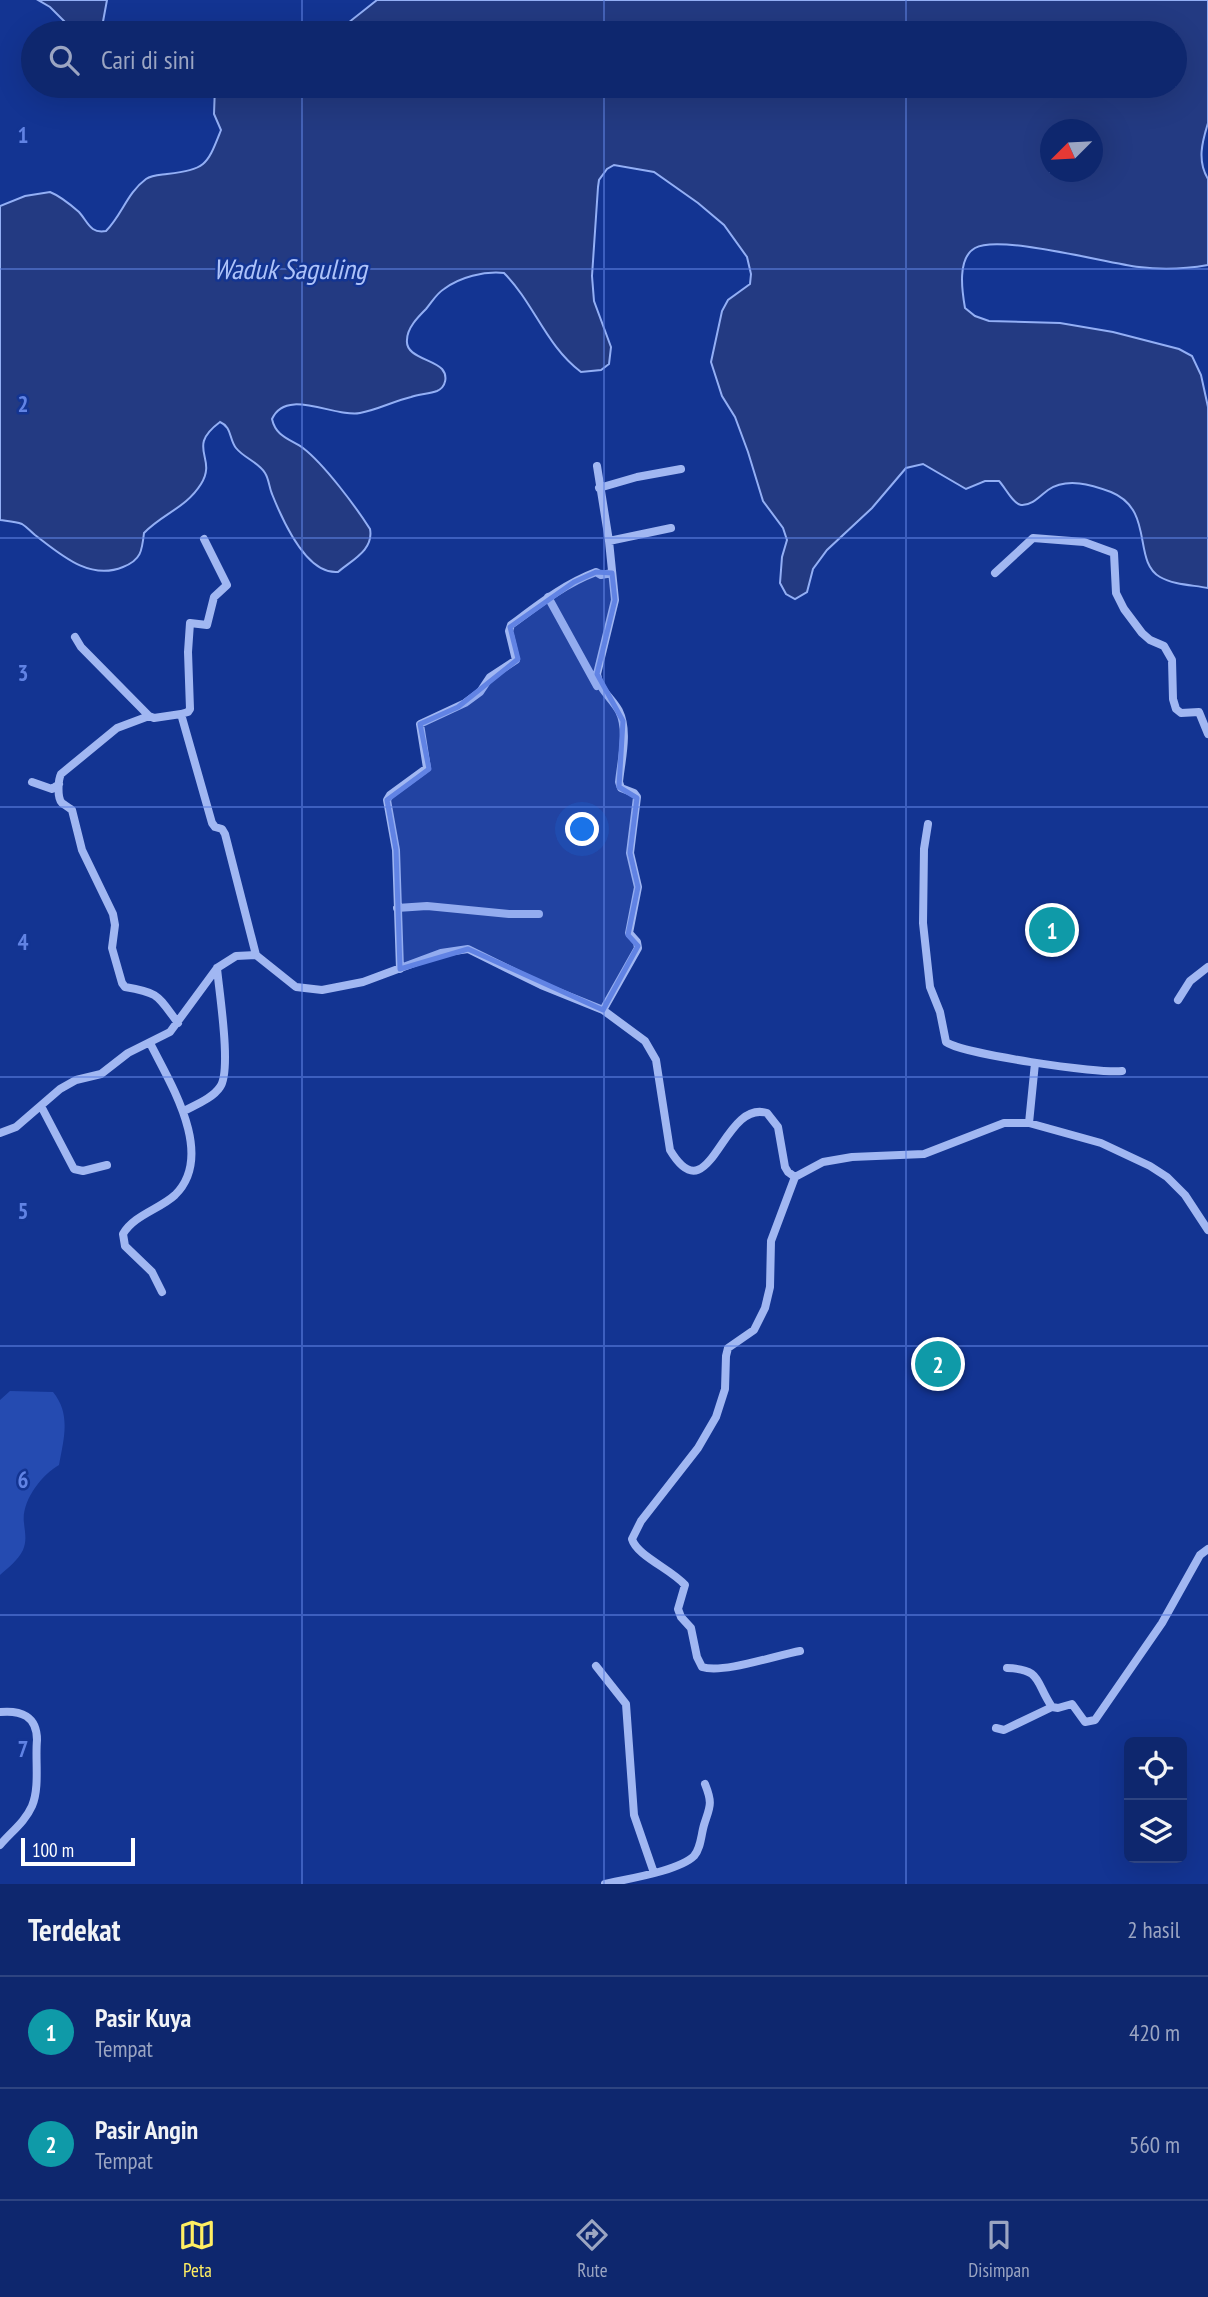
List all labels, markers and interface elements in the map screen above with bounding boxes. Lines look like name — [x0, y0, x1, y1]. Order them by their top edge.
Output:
search box — [21, 21, 1187, 98]
icon: search — [45, 41, 83, 79]
text: Cari di sini — [101, 43, 195, 76]
north arrow — [1040, 119, 1103, 182]
text: 1 — [18, 120, 29, 149]
water label: Waduk Saguling — [213, 250, 369, 287]
text: 2 — [18, 389, 29, 418]
text: 3 — [18, 658, 29, 687]
your location — [565, 812, 599, 846]
pin: 1 — [1029, 904, 1075, 956]
text: 4 — [18, 927, 29, 956]
text: 5 — [18, 1196, 29, 1225]
pin: 2 — [915, 1338, 961, 1390]
text: 6 — [18, 1465, 29, 1494]
text: 7 — [18, 1734, 29, 1763]
map controls — [1124, 1737, 1187, 1863]
button: locate — [1124, 1737, 1187, 1800]
button: layers — [1124, 1800, 1187, 1863]
scale bar — [21, 1835, 135, 1867]
text: 100 m — [32, 1838, 74, 1862]
text: Terdekat — [28, 1910, 120, 1949]
text: 2 hasil — [1127, 1915, 1180, 1944]
text: Pasir Kuya — [95, 2001, 191, 2034]
text: 1 — [46, 2018, 57, 2047]
text: 420 m — [1129, 2018, 1180, 2047]
text: Tempat — [95, 2034, 153, 2063]
text: Pasir Angin — [95, 2113, 198, 2146]
text: 2 — [46, 2130, 57, 2159]
text: 560 m — [1129, 2130, 1180, 2159]
text: Tempat — [95, 2146, 153, 2175]
tab: Peta — [178, 2216, 216, 2282]
tab: Rute — [573, 2216, 611, 2282]
tab: Disimpan — [968, 2216, 1030, 2282]

